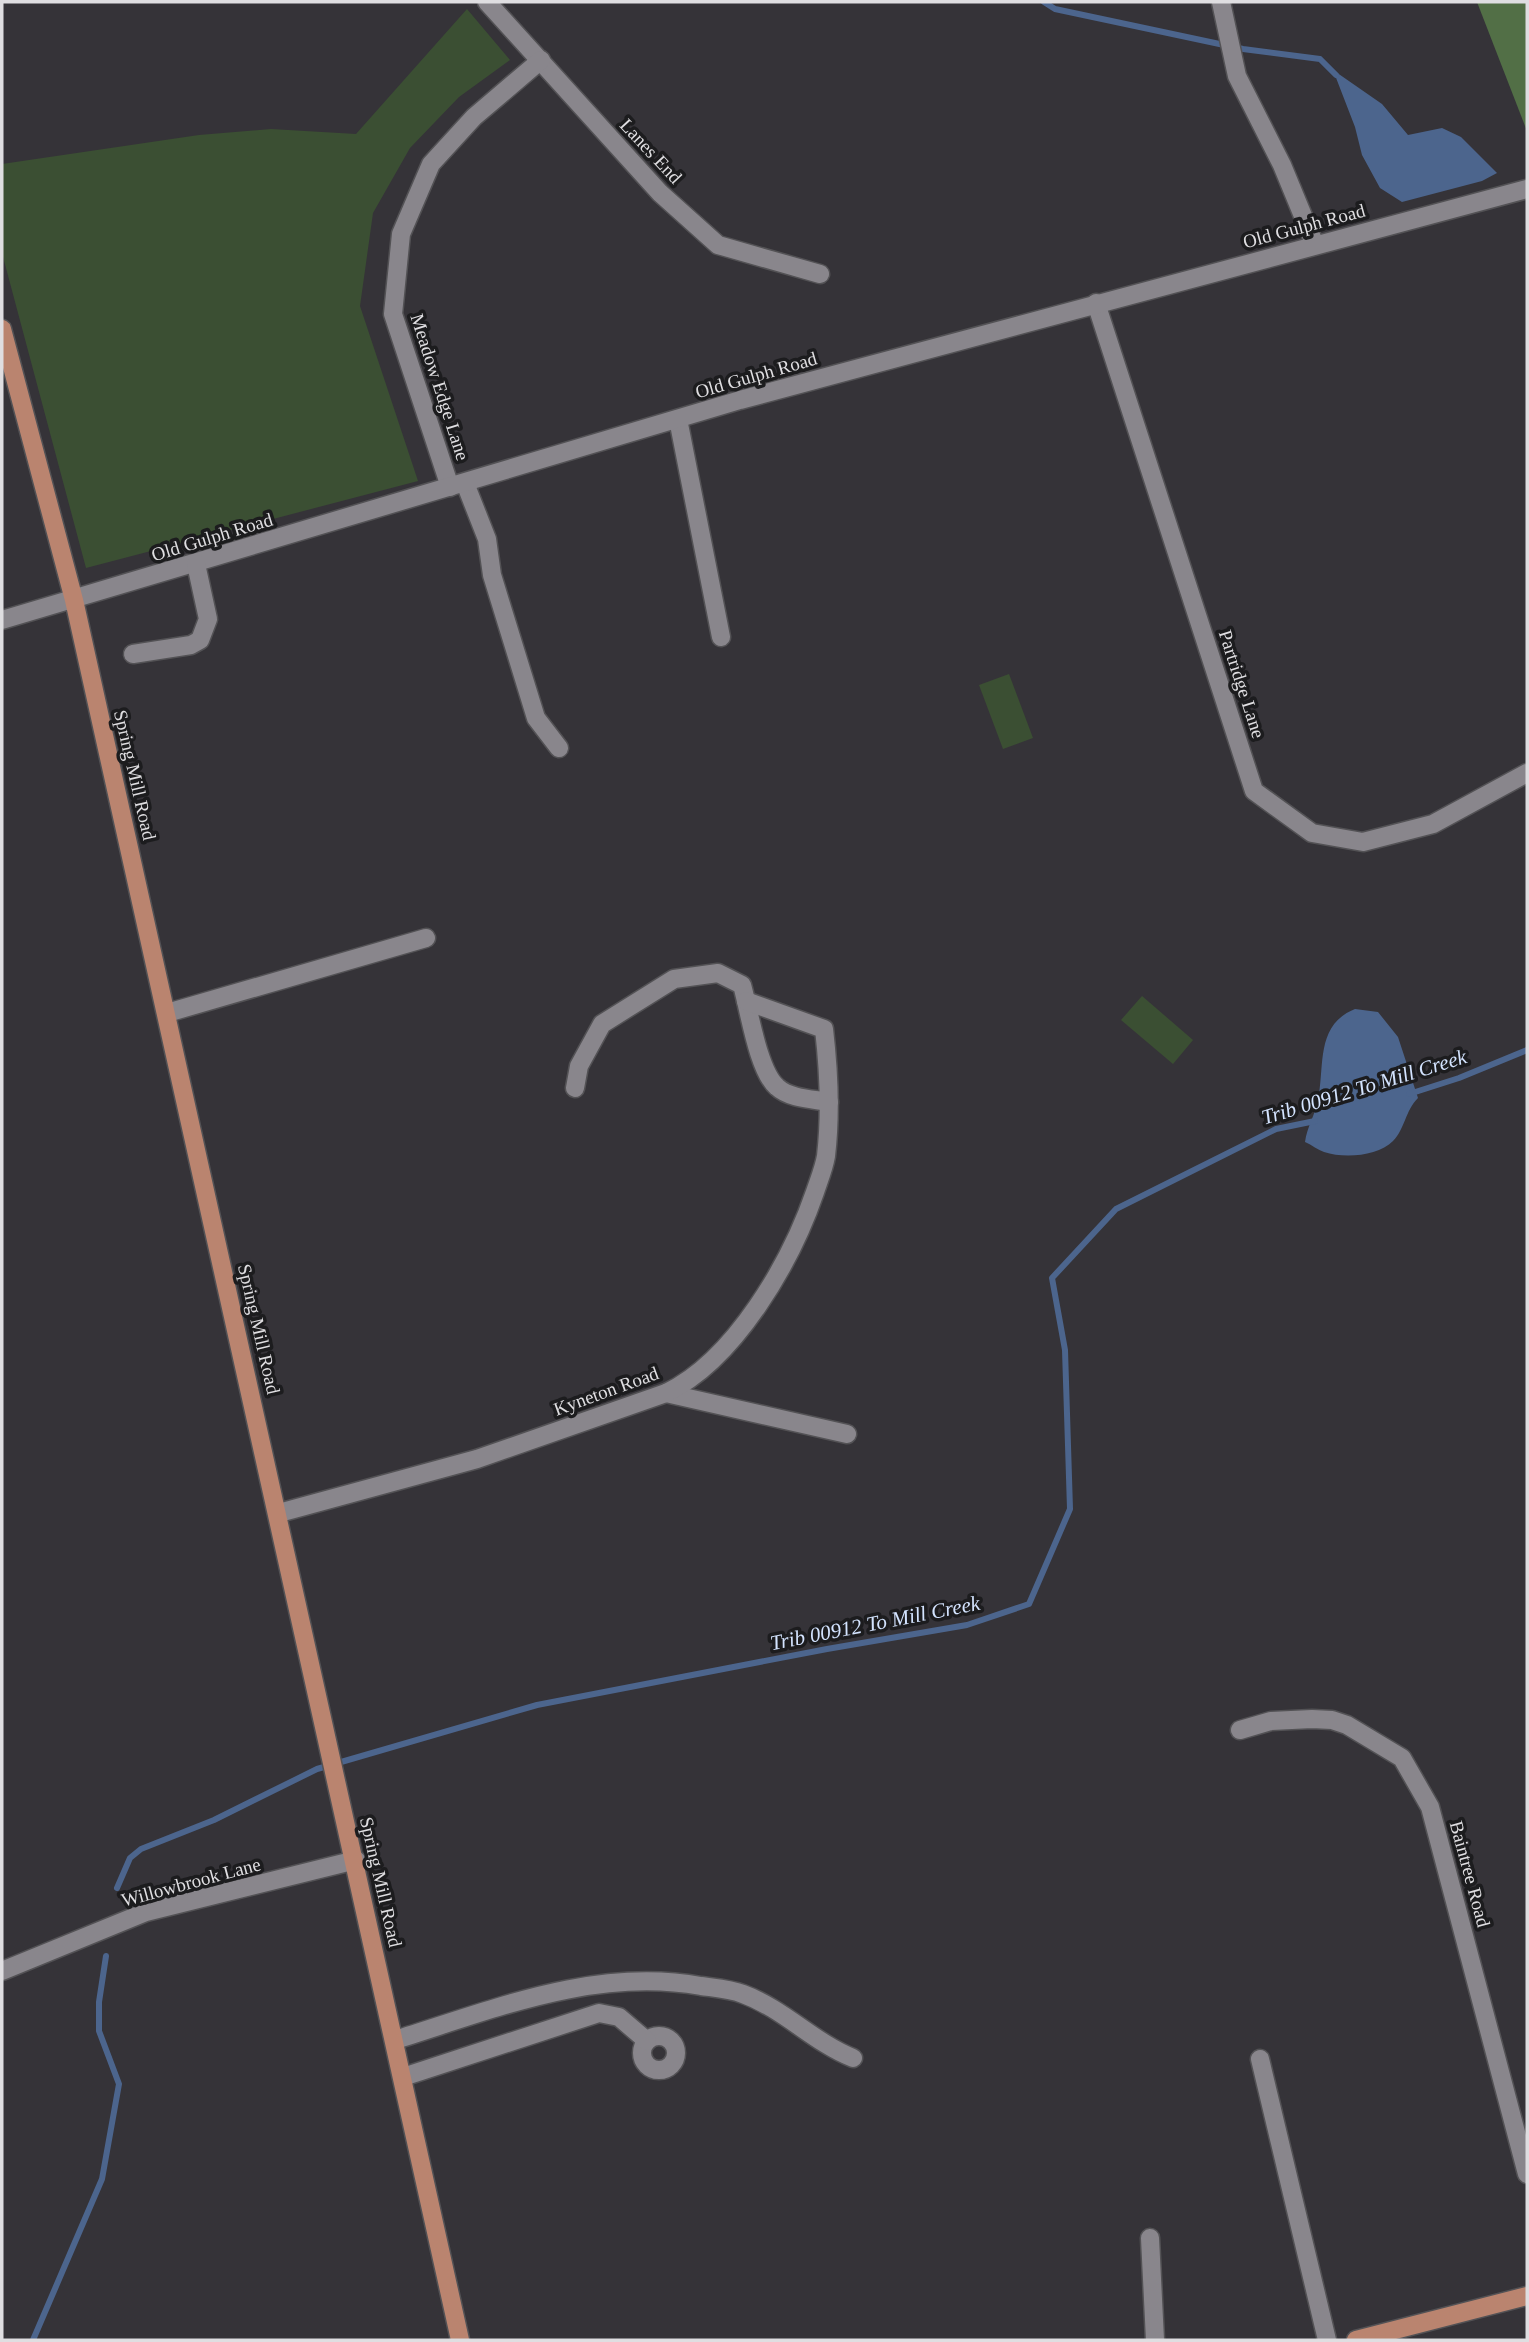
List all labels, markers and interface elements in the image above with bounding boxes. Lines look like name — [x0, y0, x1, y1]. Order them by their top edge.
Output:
street label: Lanes End — [616, 114, 687, 188]
street label: Old Gulph Road — [1241, 199, 1368, 252]
street label: Meadow Edge Lane — [406, 311, 474, 463]
street label: Old Gulph Road — [693, 347, 820, 402]
street label: Old Gulph Road — [149, 508, 276, 565]
street label: Partridge Lane — [1215, 627, 1269, 741]
street label: Spring Mill Road — [110, 708, 160, 843]
water label: Trib 00912 To Mill Creek — [1259, 1044, 1470, 1130]
street label: Spring Mill Road — [234, 1262, 284, 1397]
street label: Kyneton Road — [551, 1362, 662, 1420]
water label: Trib 00912 To Mill Creek — [768, 1591, 983, 1655]
street label: Spring Mill Road — [356, 1815, 406, 1950]
street label: Baintree Road — [1446, 1819, 1494, 1930]
street label: Willowbrook Lane — [119, 1853, 263, 1911]

